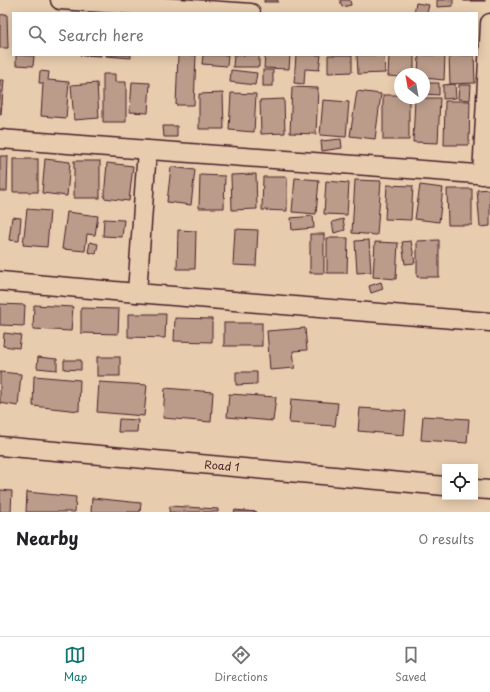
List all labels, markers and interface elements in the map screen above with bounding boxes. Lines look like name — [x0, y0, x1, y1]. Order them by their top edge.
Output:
search box — [12, 12, 478, 56]
icon: search — [26, 23, 48, 45]
text: Search here — [58, 23, 144, 46]
north arrow — [394, 68, 430, 104]
street label: Road 1 — [204, 455, 240, 476]
map controls — [442, 464, 478, 500]
button: locate — [442, 464, 478, 500]
text: Nearby — [16, 525, 78, 551]
text: 0 results — [419, 529, 474, 548]
tab: Map — [64, 644, 87, 685]
tab: Directions — [214, 644, 268, 685]
tab: Saved — [395, 644, 426, 685]

